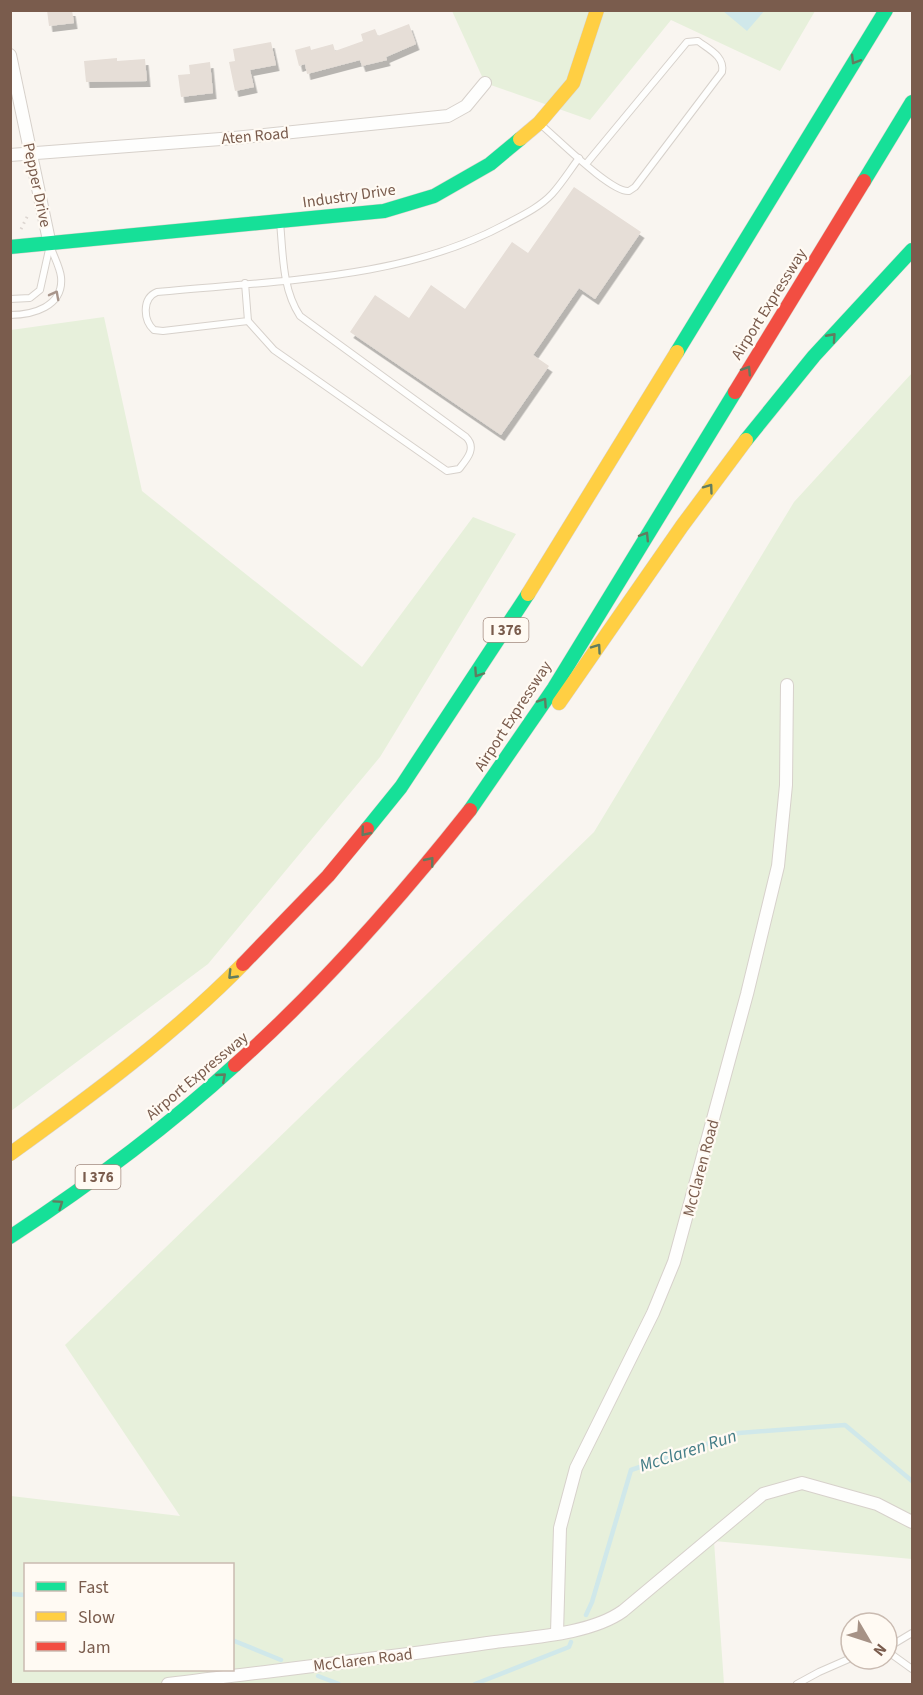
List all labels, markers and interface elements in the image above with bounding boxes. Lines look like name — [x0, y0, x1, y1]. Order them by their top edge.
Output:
one-way arrow — [851, 54, 863, 64]
street label: Aten Road — [220, 122, 290, 150]
street label: Pepper Drive — [17, 141, 57, 229]
street label: Industry Drive — [301, 179, 397, 213]
street label: Airport Expressway — [726, 244, 812, 364]
one-way arrow — [48, 290, 59, 301]
one-way arrow — [825, 333, 836, 344]
one-way arrow — [740, 366, 752, 376]
one-way arrow — [701, 484, 712, 495]
one-way arrow — [638, 532, 649, 543]
road number: I 376 — [484, 618, 528, 642]
one-way arrow — [590, 643, 601, 654]
street label: Airport Expressway — [469, 656, 557, 775]
one-way arrow — [473, 667, 485, 677]
one-way arrow — [536, 698, 547, 709]
one-way arrow — [361, 825, 372, 836]
one-way arrow — [422, 857, 433, 868]
one-way arrow — [228, 968, 239, 978]
street label: Airport Expressway — [141, 1026, 253, 1125]
one-way arrow — [215, 1073, 226, 1084]
street label: McClaren Road — [677, 1117, 725, 1219]
road number: I 376 — [76, 1165, 120, 1189]
one-way arrow — [52, 1200, 63, 1211]
water label: McClaren Run — [636, 1423, 740, 1479]
legend — [24, 1563, 234, 1671]
text: Fast — [78, 1575, 109, 1600]
text: Slow — [78, 1605, 115, 1630]
north arrow — [839, 1611, 899, 1671]
text: Jam — [78, 1635, 111, 1660]
text: N — [868, 1639, 892, 1661]
street label: McClaren Road — [312, 1643, 414, 1677]

